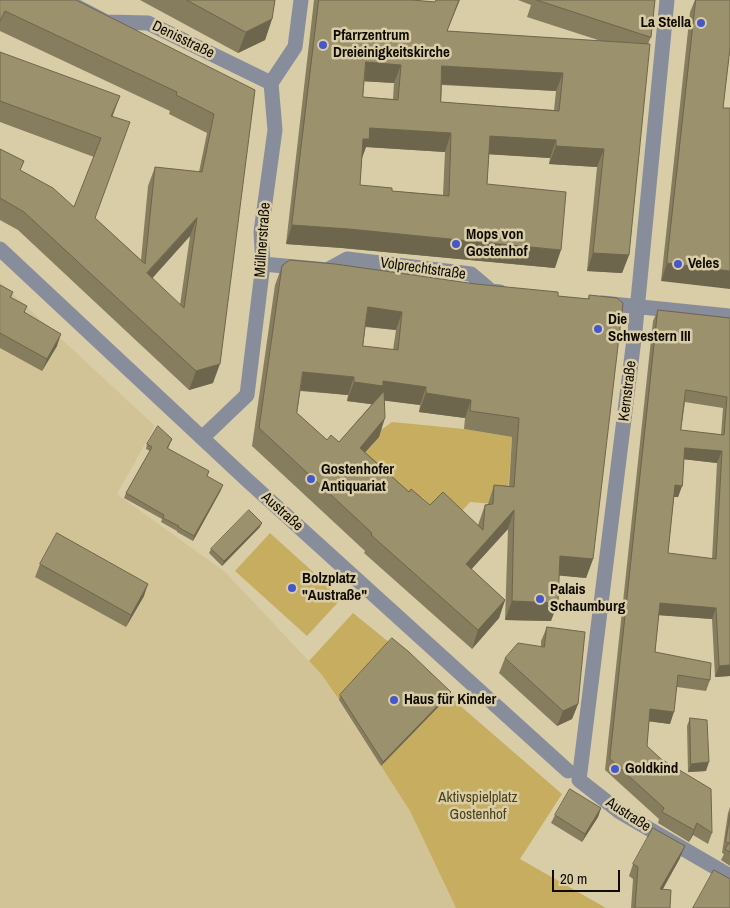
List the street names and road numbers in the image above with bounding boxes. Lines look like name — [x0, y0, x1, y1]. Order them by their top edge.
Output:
street label: Denisstraße — [149, 17, 217, 63]
street label: Müllnerstraße — [251, 202, 275, 278]
street label: Volprechtstraße — [379, 254, 467, 284]
street label: Kernstraße — [615, 360, 641, 422]
street label: Austraße — [257, 489, 307, 535]
street label: Austraße — [602, 794, 654, 836]

